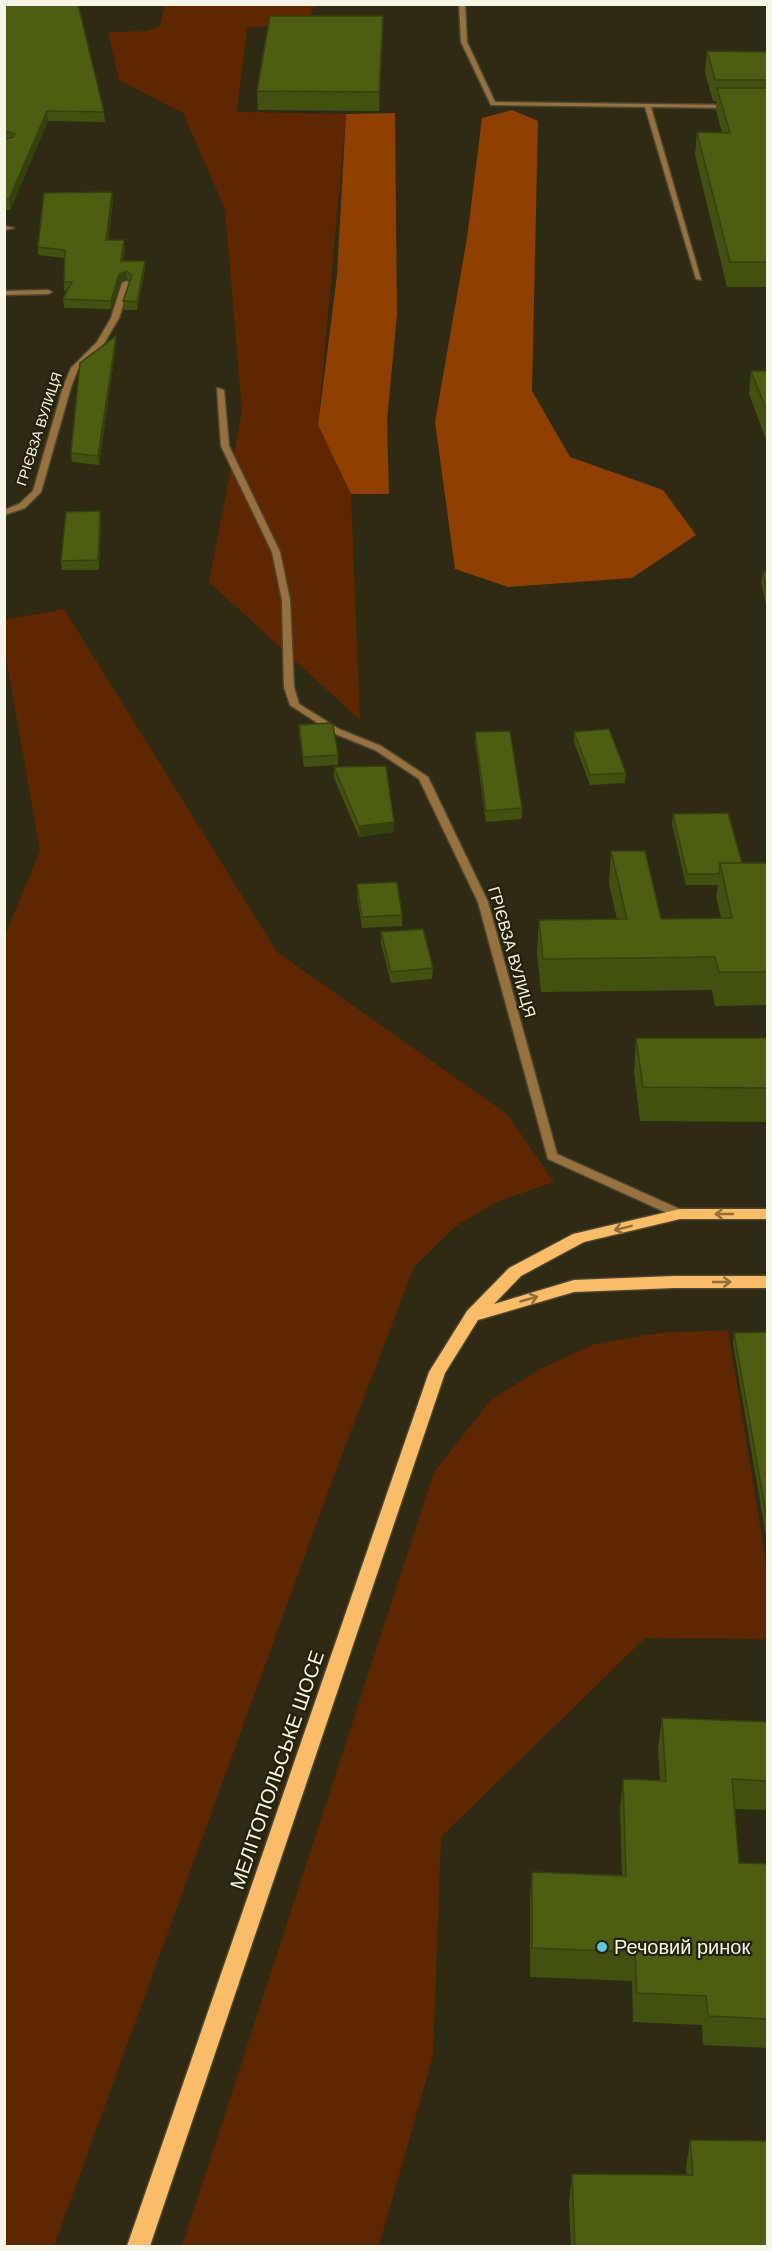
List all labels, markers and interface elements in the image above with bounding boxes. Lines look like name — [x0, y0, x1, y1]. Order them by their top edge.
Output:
street label: ГРІЄВЗА ВУЛИЦЯ — [13, 370, 65, 488]
street label: ГРІЄВЗА ВУЛИЦЯ — [485, 885, 539, 1019]
one-way arrow — [714, 1208, 734, 1220]
one-way arrow — [614, 1222, 633, 1234]
one-way arrow — [711, 1276, 731, 1288]
one-way arrow — [519, 1293, 538, 1304]
street label: МЕЛІТОПОЛЬСЬКЕ ШОСЕ — [226, 1648, 328, 1892]
place label: Речовий ринок — [614, 1936, 750, 1958]
marker: Речовий ринок — [595, 1940, 609, 1954]

